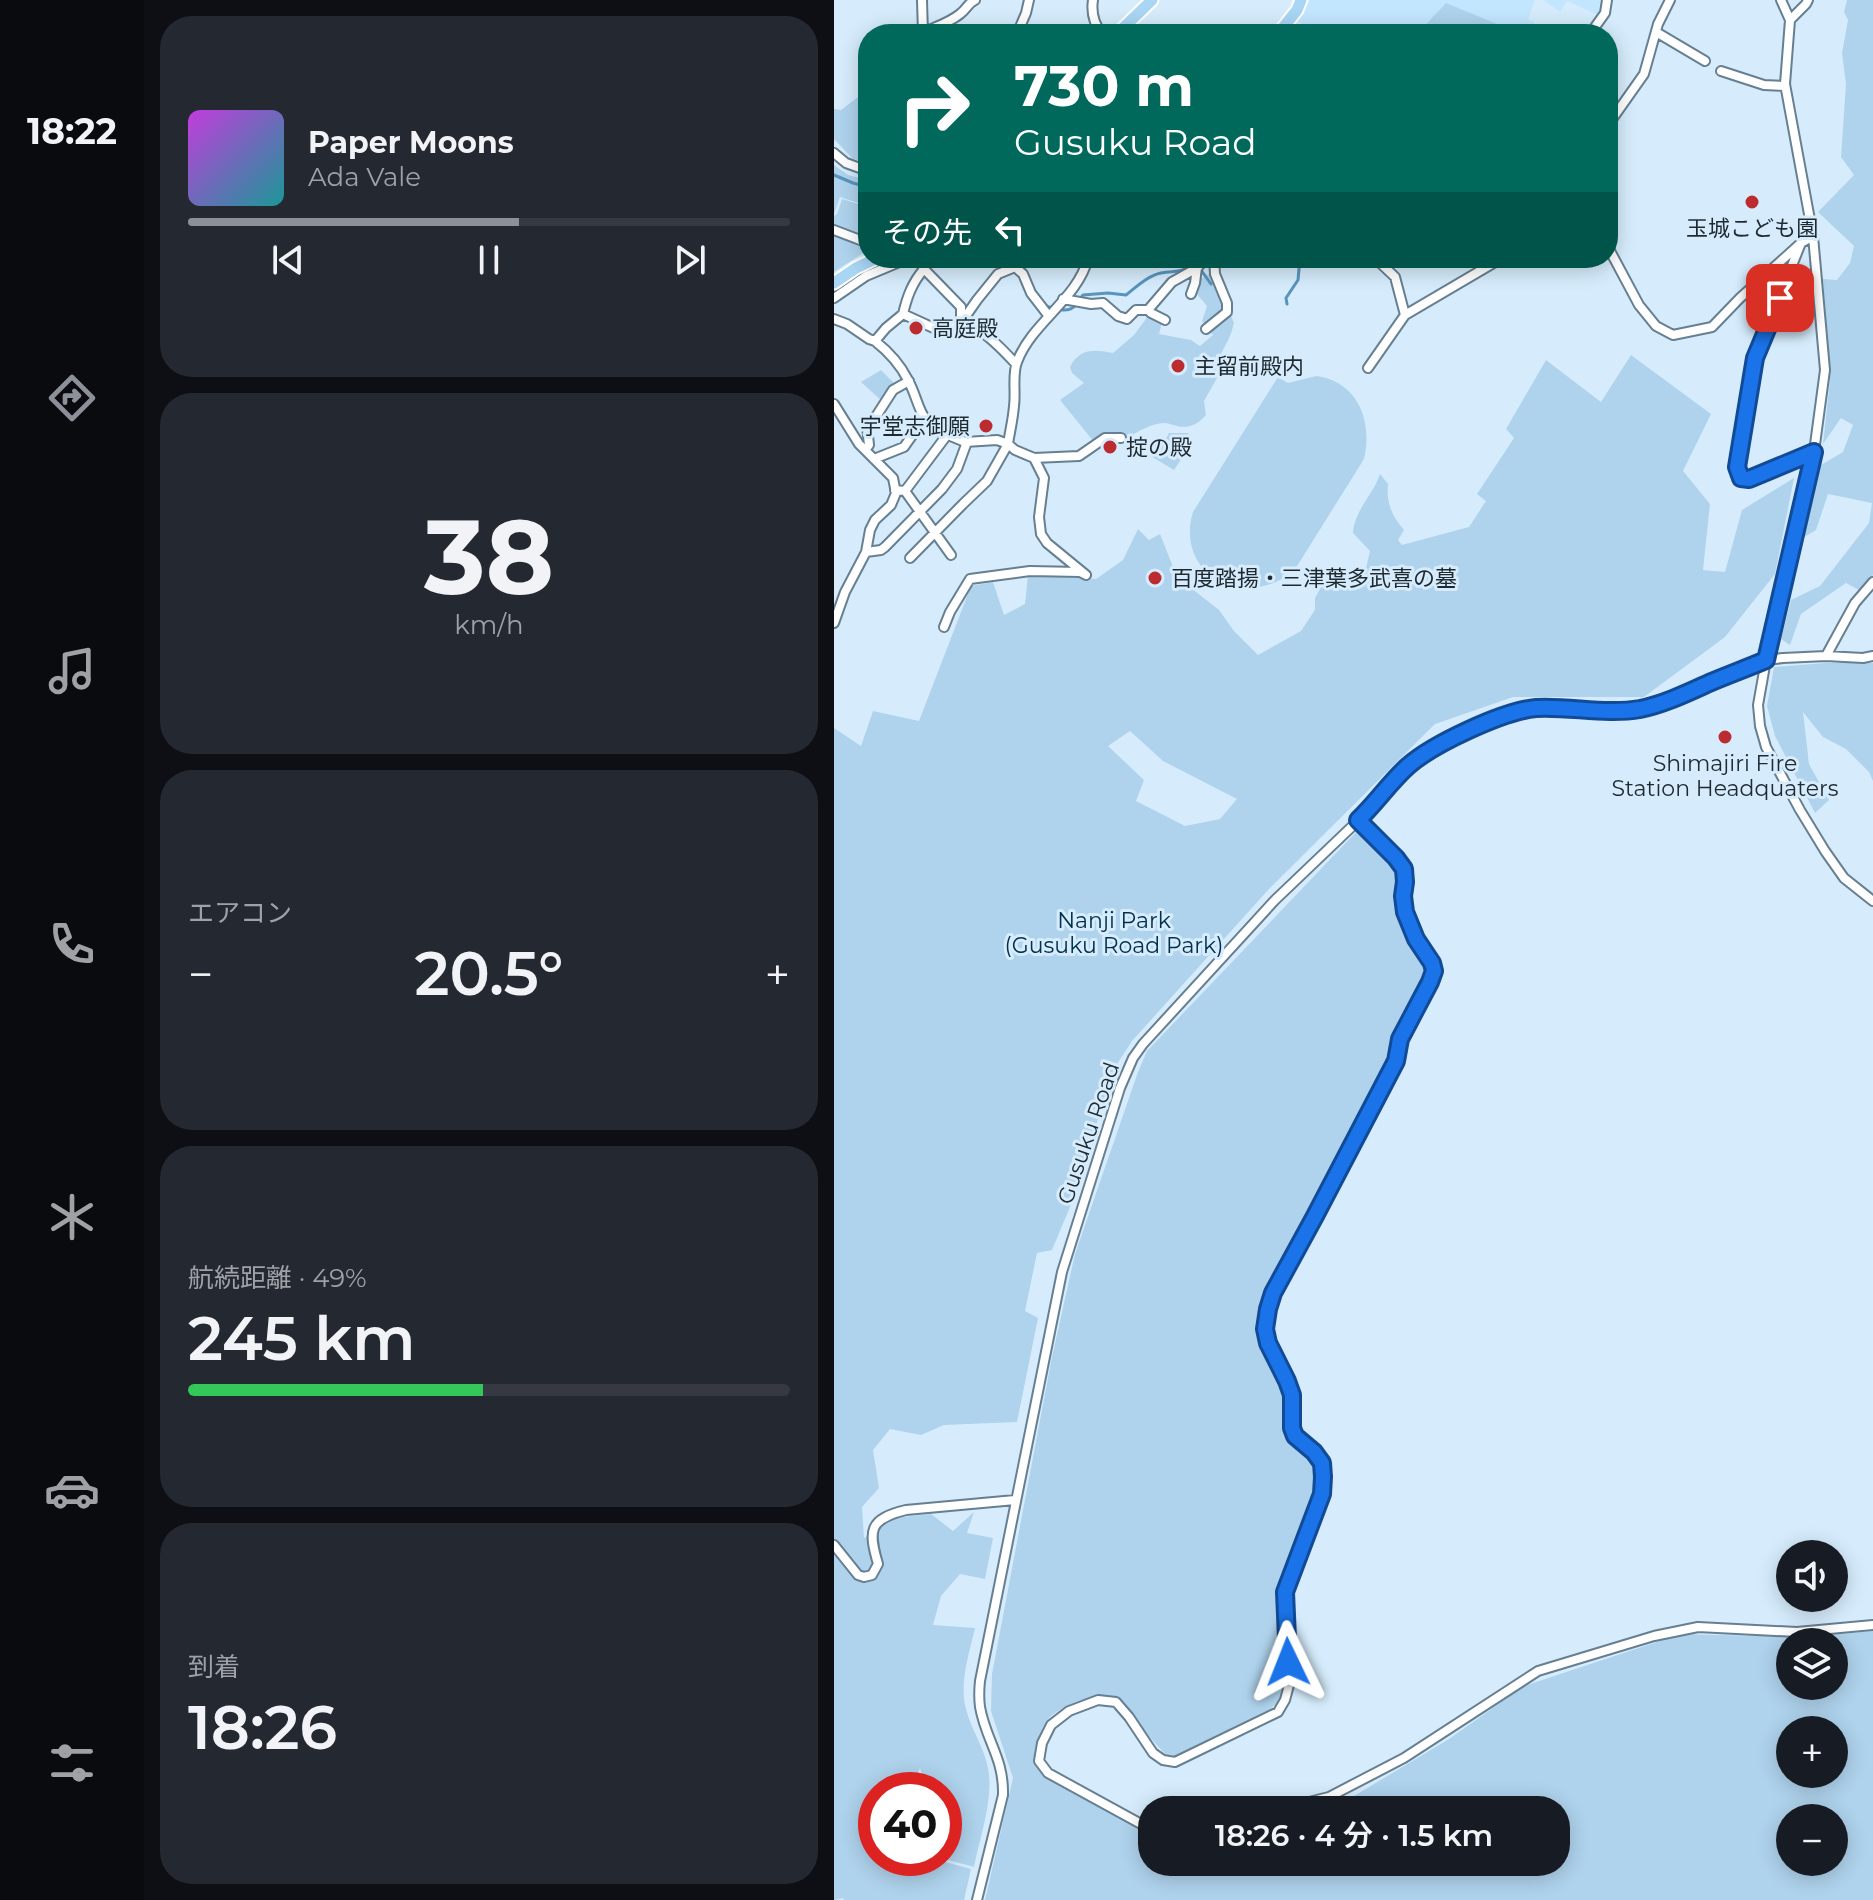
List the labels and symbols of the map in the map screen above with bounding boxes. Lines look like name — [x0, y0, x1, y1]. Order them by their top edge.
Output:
marker: 玉城こども園 — [1743, 193, 1761, 211]
place label: 玉城こども園 — [1686, 215, 1818, 242]
pin — [1746, 264, 1814, 332]
place label: 高庭殿 — [932, 315, 998, 342]
marker: 高庭殿 — [907, 319, 925, 337]
place label: 主留前殿内 — [1194, 353, 1304, 380]
marker: 主留前殿内 — [1169, 357, 1187, 375]
place label: 宇堂志御願 — [860, 413, 970, 440]
marker: 宇堂志御願 — [977, 417, 995, 435]
place label: 掟の殿 — [1126, 434, 1192, 461]
marker: 掟の殿 — [1101, 438, 1119, 456]
place label: 百度踏揚・三津葉多武喜の墓 — [1171, 565, 1457, 592]
marker: 百度踏揚・三津葉多武喜の墓 — [1146, 569, 1164, 587]
marker: Shimajiri Fire Station Headquaters — [1716, 728, 1734, 746]
place label: Shimajiri Fire Station Headquaters — [1611, 750, 1839, 802]
park label: Nanji Park (Gusuku Road Park) — [1005, 907, 1223, 959]
street label: Gusuku Road — [1052, 1059, 1125, 1208]
position arrow — [1246, 1620, 1330, 1704]
speed limit sign: 40 — [858, 1772, 962, 1876]

